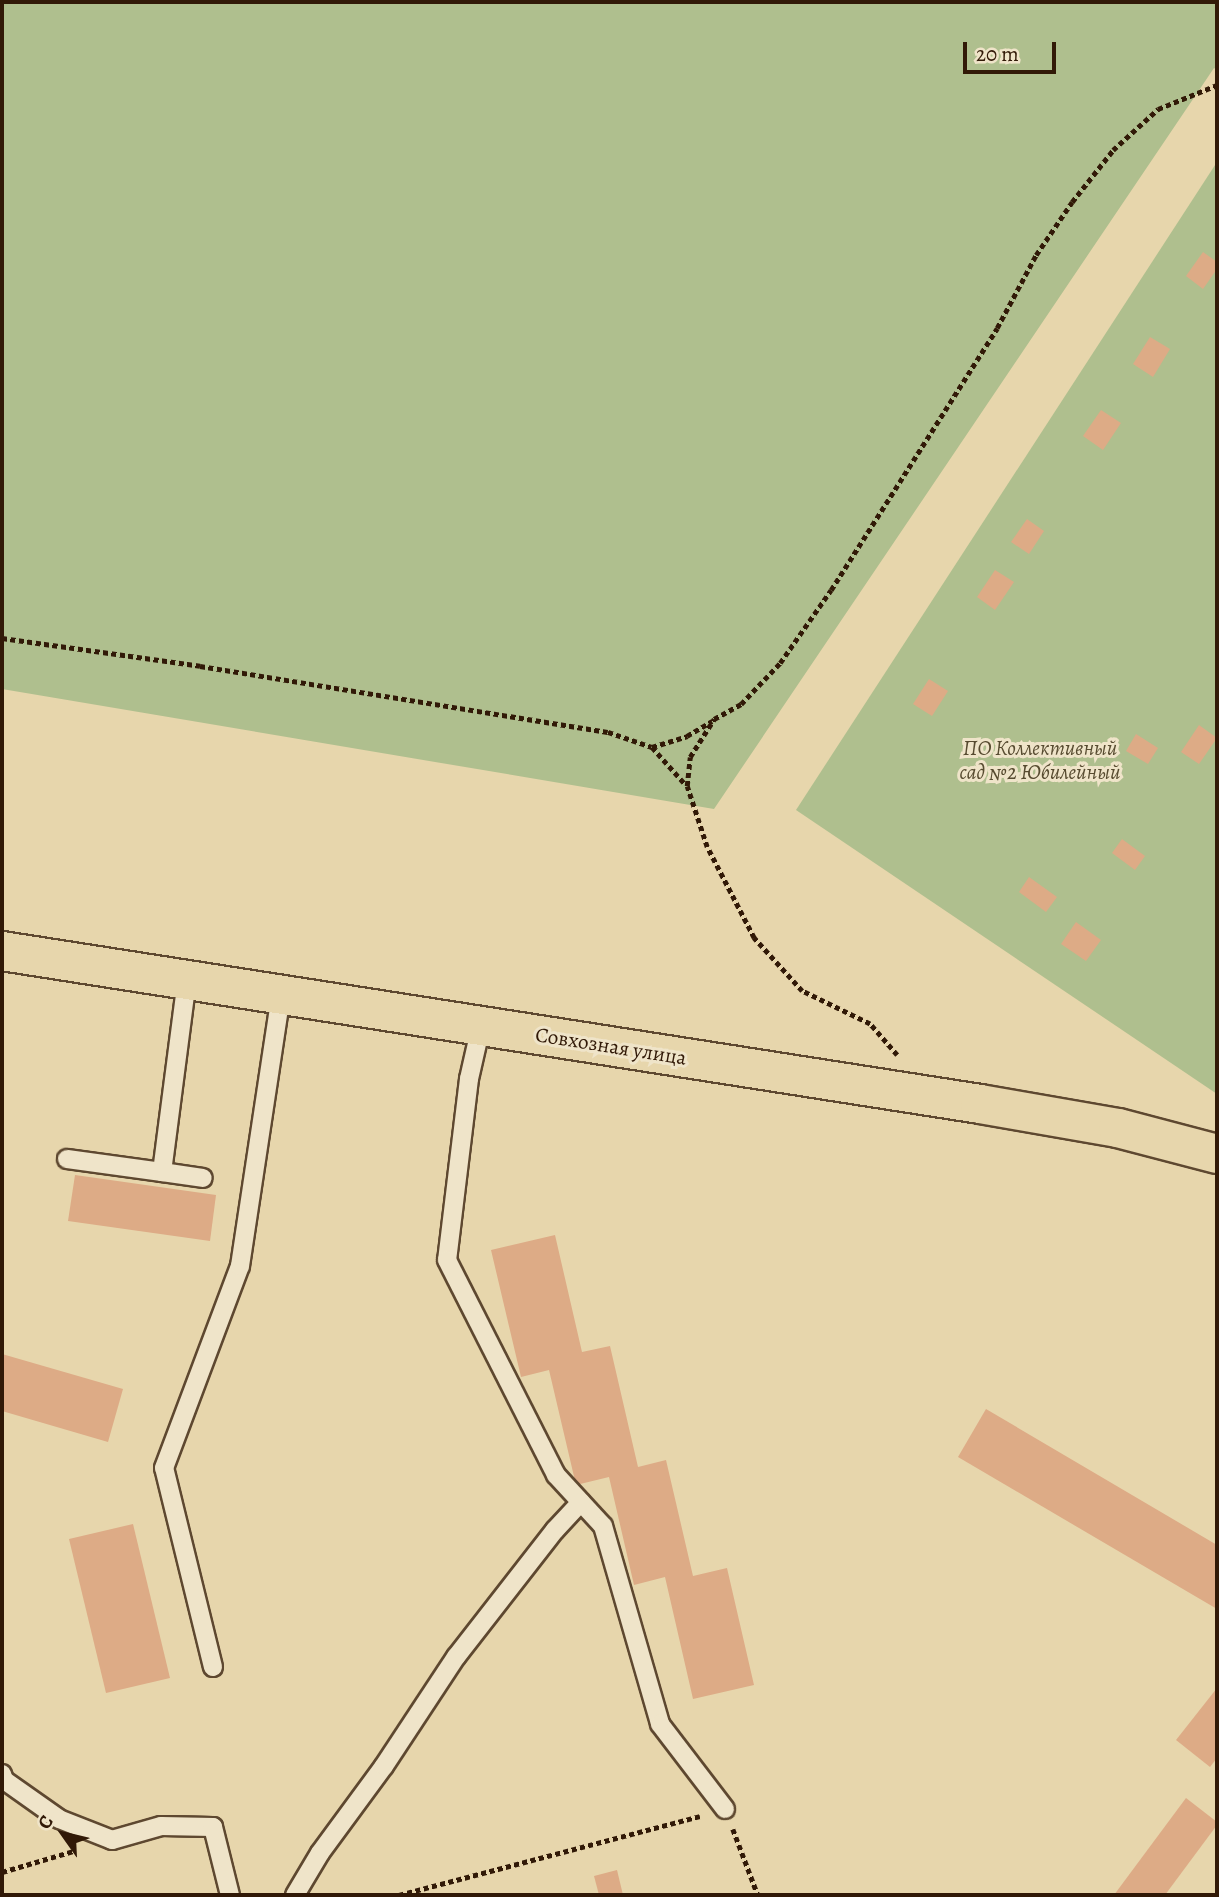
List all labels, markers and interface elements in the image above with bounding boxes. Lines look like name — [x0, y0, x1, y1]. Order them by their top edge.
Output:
scale bar — [967, 28, 1060, 72]
text: 20 m — [976, 40, 1019, 68]
park label: ПО Коллективный сад №2 Юбилейный — [960, 735, 1120, 785]
street label: Совхозная улица — [534, 1022, 688, 1070]
north arrow — [28, 1799, 98, 1869]
text: С — [32, 1810, 60, 1834]

